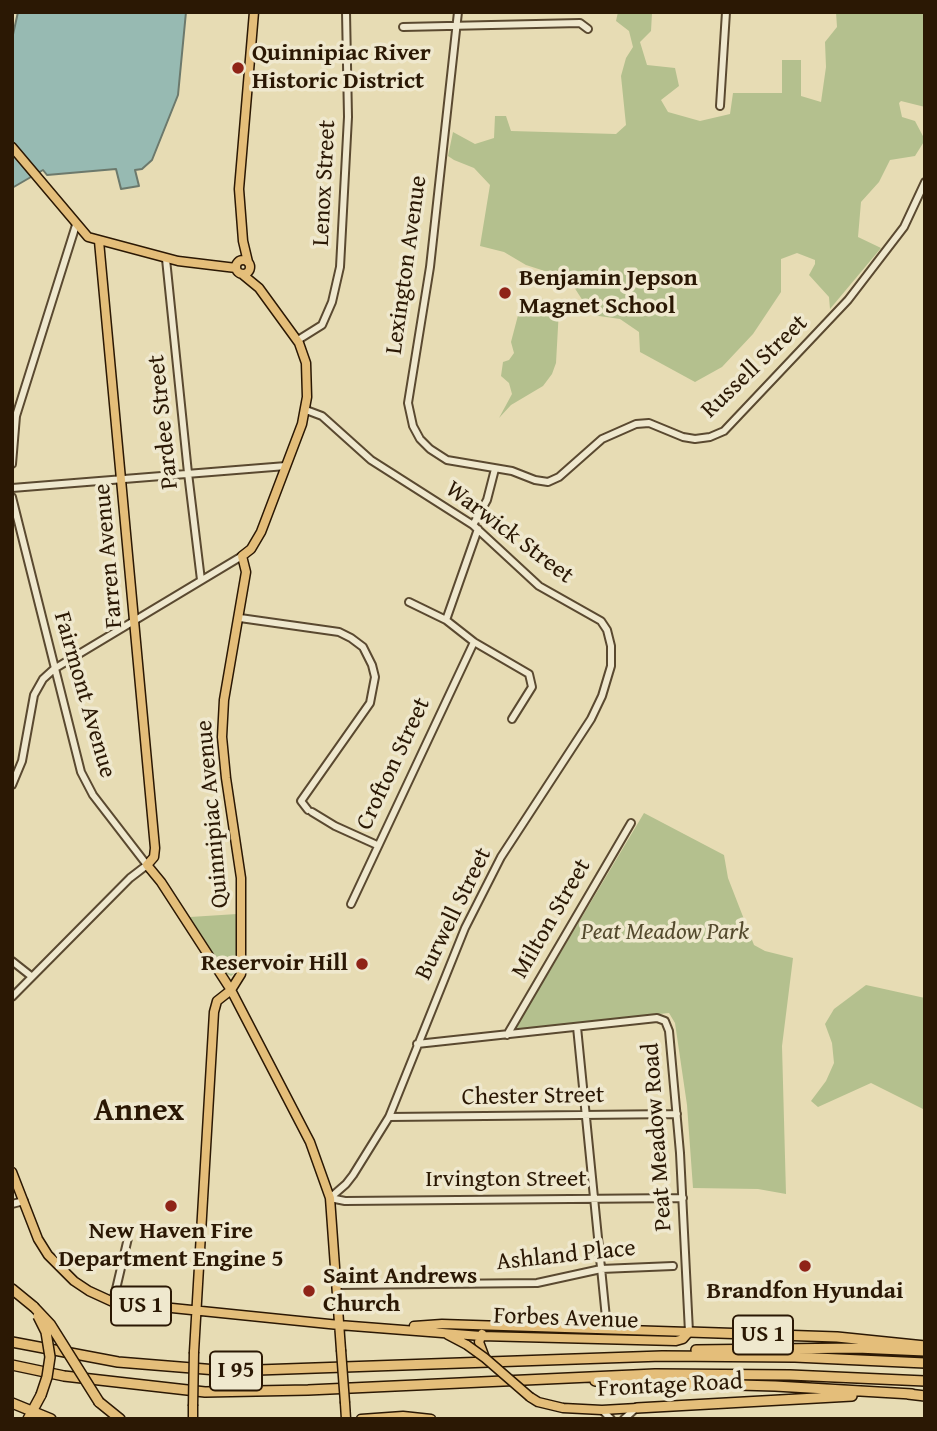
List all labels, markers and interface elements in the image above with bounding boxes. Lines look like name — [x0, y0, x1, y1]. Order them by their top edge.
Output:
place label: Quinnipiac River Historic District — [252, 40, 431, 96]
marker: Quinnipiac River Historic District — [230, 60, 246, 76]
street label: Lenox Street — [307, 119, 343, 247]
street label: Lexington Avenue — [380, 174, 434, 356]
place label: Benjamin Jepson Magnet School — [519, 265, 698, 321]
marker: Benjamin Jepson Magnet School — [497, 285, 513, 301]
street label: Russell Street — [696, 309, 814, 425]
street label: Pardee Street — [143, 353, 185, 491]
street label: Warwick Street — [439, 475, 579, 591]
street label: Farren Avenue — [88, 482, 130, 630]
street label: Fairmont Avenue — [47, 609, 121, 781]
street label: Crofton Street — [351, 693, 437, 835]
street label: Quinnipiac Avenue — [190, 719, 236, 909]
street label: Burwell Street — [410, 843, 498, 985]
street label: Milton Street — [506, 854, 598, 984]
park label: Peat Meadow Park — [581, 919, 749, 947]
place label: Reservoir Hill — [201, 950, 348, 978]
marker: Reservoir Hill — [354, 956, 370, 972]
street label: Peat Meadow Road — [637, 1042, 679, 1232]
street label: Chester Street — [461, 1081, 605, 1113]
district label: Annex — [94, 1093, 184, 1131]
street label: Irvington Street — [425, 1166, 587, 1194]
marker: New Haven Fire Department Engine 5 — [163, 1198, 179, 1214]
place label: New Haven Fire Department Engine 5 — [58, 1218, 284, 1274]
street label: Ashland Place — [495, 1234, 637, 1278]
marker: Brandfon Hyundai — [797, 1258, 813, 1274]
place label: Saint Andrews Church — [323, 1263, 477, 1319]
place label: Brandfon Hyundai — [707, 1278, 903, 1306]
marker: Saint Andrews Church — [301, 1283, 317, 1299]
road number: US 1 — [111, 1287, 171, 1326]
street label: Forbes Avenue — [493, 1302, 639, 1336]
road number: US 1 — [733, 1316, 793, 1354]
road number: I 95 — [210, 1352, 262, 1390]
street label: Frontage Road — [597, 1368, 743, 1404]

